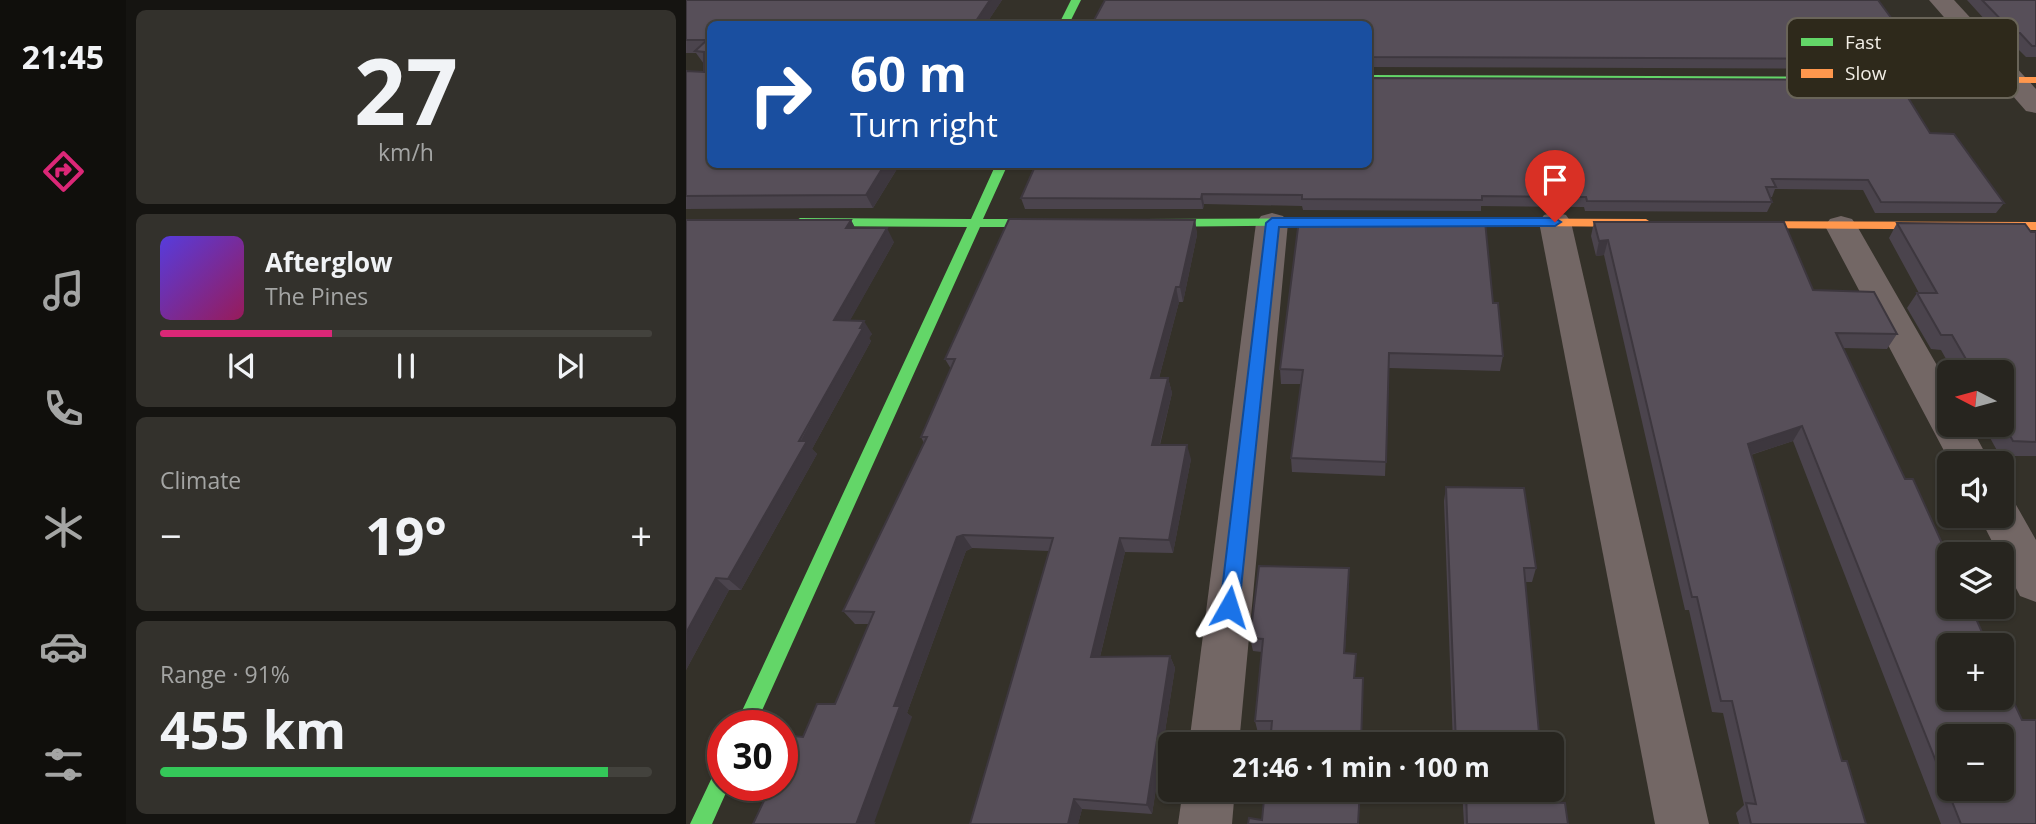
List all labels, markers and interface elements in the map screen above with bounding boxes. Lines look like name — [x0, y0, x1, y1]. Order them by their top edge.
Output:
legend — [1787, 18, 2018, 98]
text: 27 — [354, 28, 458, 152]
text: Fast — [1845, 29, 1881, 55]
text: 21:45 — [22, 35, 104, 78]
text: 60 m — [850, 40, 967, 106]
icon: right — [735, 49, 826, 140]
text: Slow — [1845, 60, 1887, 86]
text: Turn right — [850, 103, 998, 146]
text: km/h — [378, 136, 434, 168]
icon: directions — [39, 147, 88, 196]
pin — [1525, 150, 1585, 222]
icon: arrive — [1536, 161, 1574, 199]
text: Afterglow — [265, 244, 392, 280]
icon: music — [39, 266, 88, 315]
text: The Pines — [265, 280, 368, 312]
icon: previous — [223, 347, 261, 385]
icon: pause — [387, 347, 425, 385]
icon: next — [551, 347, 589, 385]
north arrow — [1937, 360, 2014, 438]
map controls — [1937, 360, 2014, 801]
icon: phone — [39, 384, 88, 433]
button: sound — [1937, 451, 2014, 528]
text: Climate — [160, 464, 241, 496]
text: 19° — [365, 499, 447, 570]
icon: climate — [39, 503, 88, 552]
text: − — [160, 509, 182, 561]
text: + — [630, 509, 652, 561]
button: layers — [1937, 542, 2014, 619]
position arrow — [1192, 570, 1266, 644]
icon: car — [39, 622, 88, 671]
button: + — [1937, 633, 2014, 710]
text: Range · 91% — [160, 658, 290, 690]
text: 455 km — [160, 693, 346, 764]
speed limit sign: 30 — [707, 710, 798, 801]
button: − — [1937, 724, 2014, 801]
icon: filters — [39, 740, 88, 789]
text: 21:46 · 1 min · 100 m — [1232, 749, 1490, 785]

